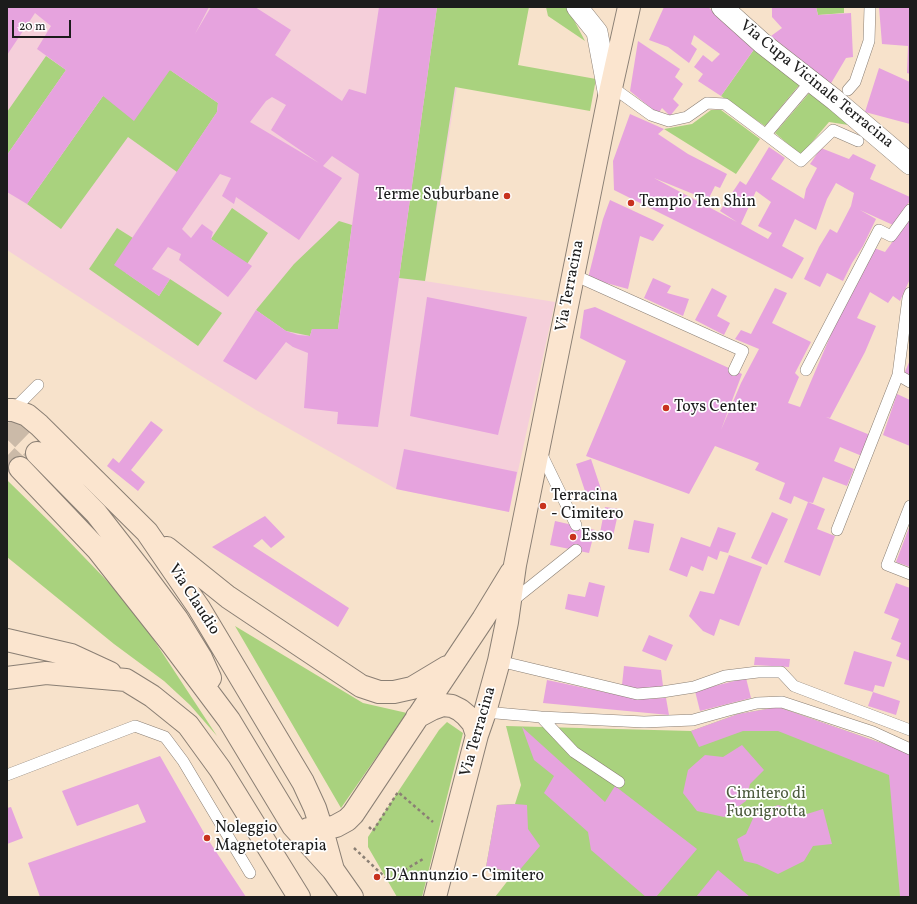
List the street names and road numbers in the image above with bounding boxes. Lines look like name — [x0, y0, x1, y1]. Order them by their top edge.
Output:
street label: Via Cupa Vicinale Terracina — [735, 17, 897, 153]
street label: Via Terracina — [553, 239, 589, 333]
street label: Via Claudio — [163, 561, 223, 639]
street label: Via Terracina — [457, 685, 501, 779]

